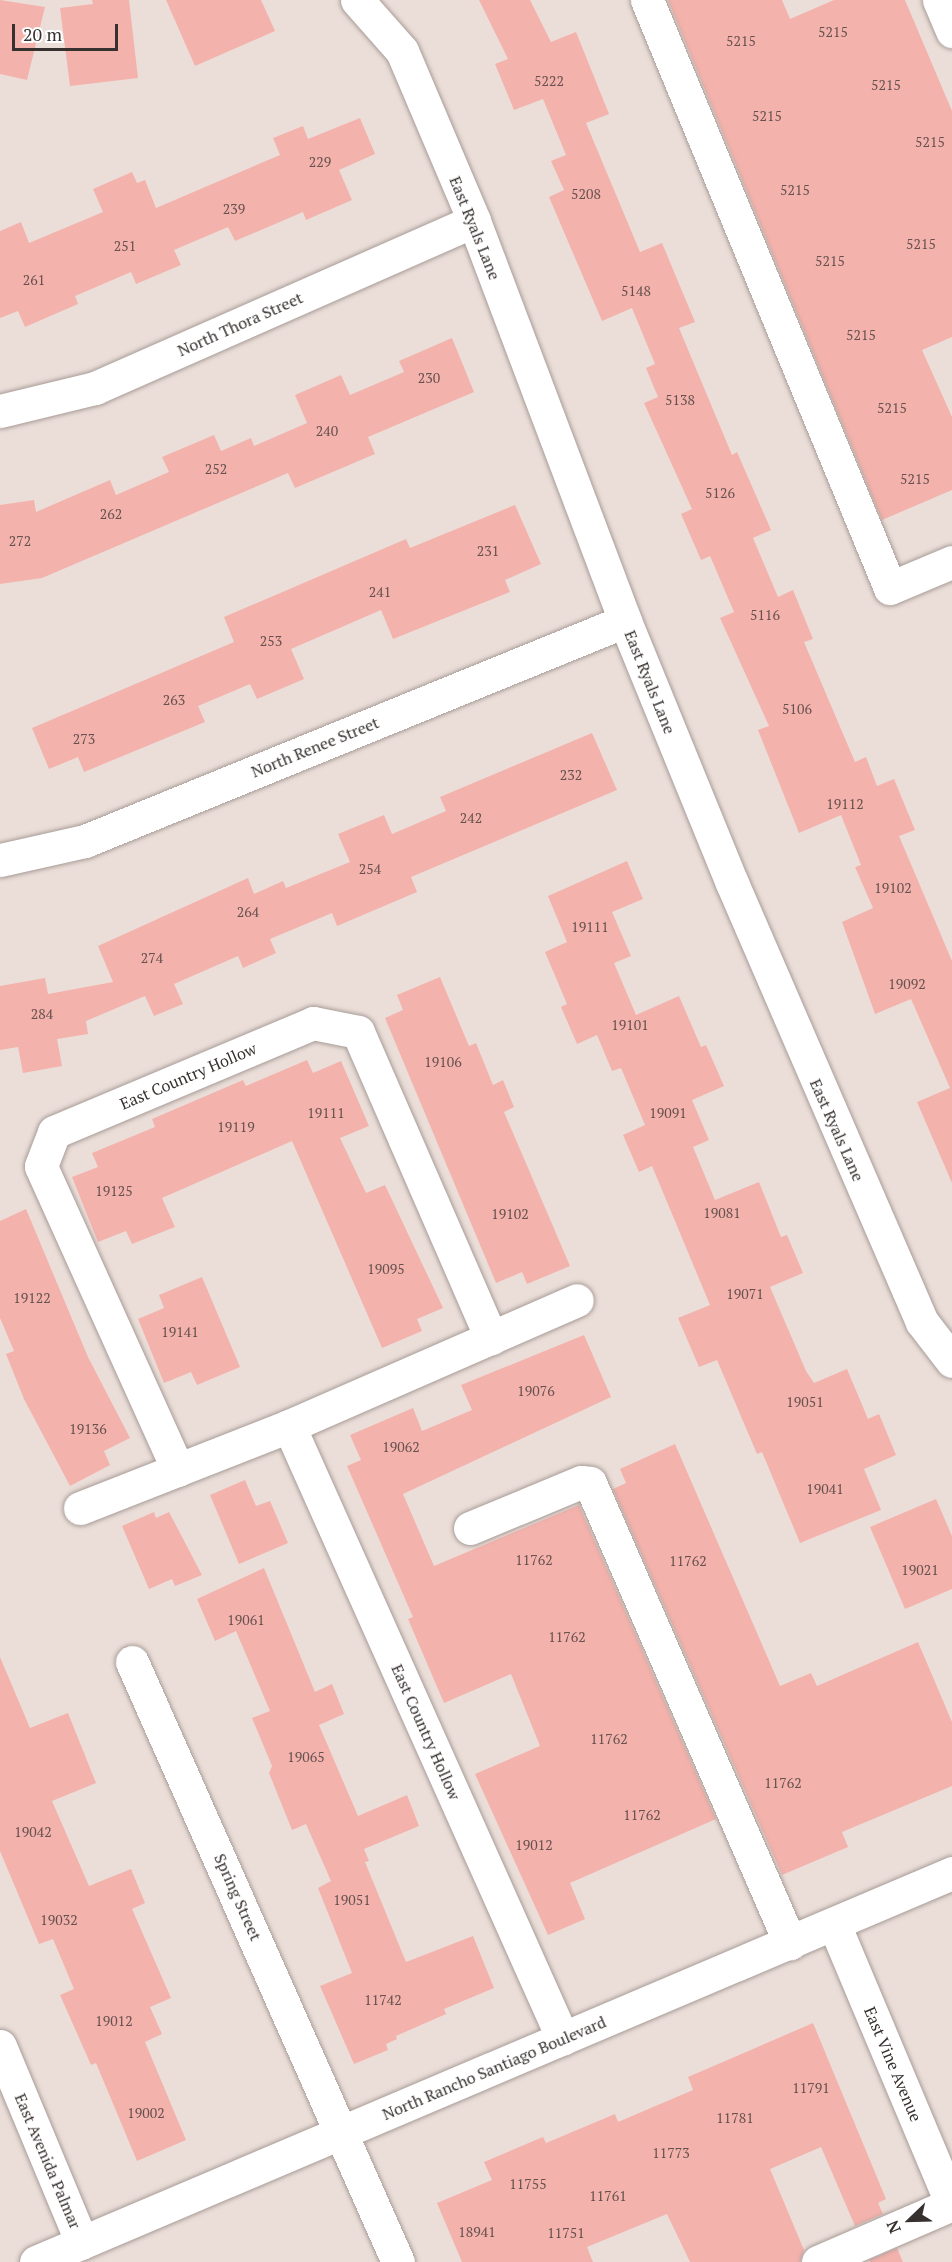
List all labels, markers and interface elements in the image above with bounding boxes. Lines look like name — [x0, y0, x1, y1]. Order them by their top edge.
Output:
scale bar — [15, 12, 122, 50]
text: 20 m — [23, 22, 62, 46]
house number: 5215 — [818, 24, 848, 40]
house number: 5215 — [726, 33, 756, 49]
house number: 5222 — [534, 73, 564, 89]
house number: 5215 — [871, 77, 901, 93]
house number: 5215 — [752, 108, 782, 124]
house number: 5215 — [915, 134, 945, 150]
house number: 229 — [309, 154, 331, 170]
street label: East Ryals Lane — [446, 173, 504, 283]
house number: 5215 — [780, 182, 810, 198]
house number: 5208 — [571, 186, 601, 202]
house number: 239 — [223, 201, 245, 217]
house number: 5215 — [906, 236, 936, 252]
house number: 251 — [114, 238, 136, 254]
house number: 5215 — [815, 253, 845, 269]
house number: 261 — [23, 272, 45, 288]
house number: 5148 — [621, 283, 651, 299]
street label: North Thora Street — [174, 288, 306, 360]
house number: 5215 — [846, 327, 876, 343]
house number: 230 — [418, 370, 440, 386]
house number: 5138 — [665, 392, 695, 408]
house number: 5215 — [877, 400, 907, 416]
house number: 240 — [316, 423, 338, 439]
house number: 252 — [205, 461, 227, 477]
house number: 5215 — [900, 471, 930, 487]
house number: 5126 — [705, 485, 735, 501]
house number: 262 — [100, 506, 122, 522]
house number: 272 — [9, 533, 31, 549]
house number: 231 — [477, 543, 499, 559]
house number: 241 — [369, 584, 391, 600]
house number: 5116 — [750, 607, 780, 623]
street label: East Ryals Lane — [621, 627, 679, 737]
house number: 253 — [260, 633, 282, 649]
house number: 263 — [163, 692, 185, 708]
house number: 5106 — [782, 701, 812, 717]
street label: North Renee Street — [248, 713, 382, 781]
house number: 273 — [73, 731, 95, 747]
house number: 232 — [560, 767, 582, 783]
house number: 19112 — [826, 796, 864, 812]
house number: 242 — [460, 810, 482, 826]
house number: 254 — [359, 861, 381, 877]
house number: 19102 — [874, 880, 912, 896]
house number: 264 — [237, 904, 259, 920]
house number: 19111 — [571, 919, 609, 935]
house number: 274 — [141, 950, 163, 966]
house number: 19092 — [888, 976, 926, 992]
house number: 284 — [31, 1006, 53, 1022]
house number: 19101 — [611, 1017, 649, 1033]
street label: East Country Hollow — [117, 1039, 259, 1113]
house number: 19106 — [424, 1054, 462, 1070]
street label: East Ryals Lane — [806, 1076, 868, 1184]
house number: 19111 — [307, 1105, 345, 1121]
house number: 19091 — [649, 1105, 687, 1121]
house number: 19119 — [217, 1119, 255, 1135]
house number: 19125 — [95, 1183, 133, 1199]
house number: 19081 — [703, 1205, 741, 1221]
house number: 19102 — [491, 1206, 529, 1222]
house number: 19095 — [367, 1261, 405, 1277]
house number: 19071 — [726, 1286, 764, 1302]
house number: 19122 — [13, 1290, 51, 1306]
house number: 19141 — [161, 1324, 199, 1340]
house number: 19076 — [517, 1383, 555, 1399]
house number: 19051 — [786, 1394, 824, 1410]
house number: 19136 — [69, 1421, 107, 1437]
house number: 19062 — [382, 1439, 420, 1455]
house number: 19041 — [806, 1481, 844, 1497]
house number: 11762 — [515, 1552, 553, 1568]
house number: 11762 — [669, 1553, 707, 1569]
house number: 19021 — [901, 1562, 939, 1578]
house number: 19061 — [227, 1612, 265, 1628]
house number: 11762 — [548, 1629, 586, 1645]
street label: East Country Hollow — [387, 1661, 465, 1803]
house number: 11762 — [590, 1731, 628, 1747]
house number: 19065 — [287, 1749, 325, 1765]
house number: 11762 — [764, 1775, 802, 1791]
house number: 11762 — [623, 1807, 661, 1823]
house number: 19042 — [14, 1824, 52, 1840]
house number: 19012 — [515, 1837, 553, 1853]
street label: Spring Street — [210, 1851, 266, 1943]
house number: 19051 — [333, 1892, 371, 1908]
house number: 19032 — [40, 1912, 78, 1928]
house number: 11742 — [364, 1992, 402, 2008]
street label: East Vine Avenue — [860, 2003, 926, 2125]
street label: North Rancho Santiago Boulevard — [379, 2012, 609, 2124]
house number: 19012 — [95, 2013, 133, 2029]
house number: 11791 — [792, 2080, 830, 2096]
street label: East Avenida Palmar — [11, 2090, 85, 2232]
house number: 19002 — [127, 2105, 165, 2121]
house number: 11781 — [716, 2110, 754, 2126]
house number: 11773 — [652, 2145, 690, 2161]
house number: 11755 — [509, 2176, 547, 2192]
house number: 11761 — [589, 2188, 627, 2204]
north arrow — [880, 2190, 940, 2250]
text: N — [881, 2217, 906, 2237]
house number: 18941 — [458, 2224, 496, 2240]
house number: 11751 — [547, 2225, 585, 2241]

